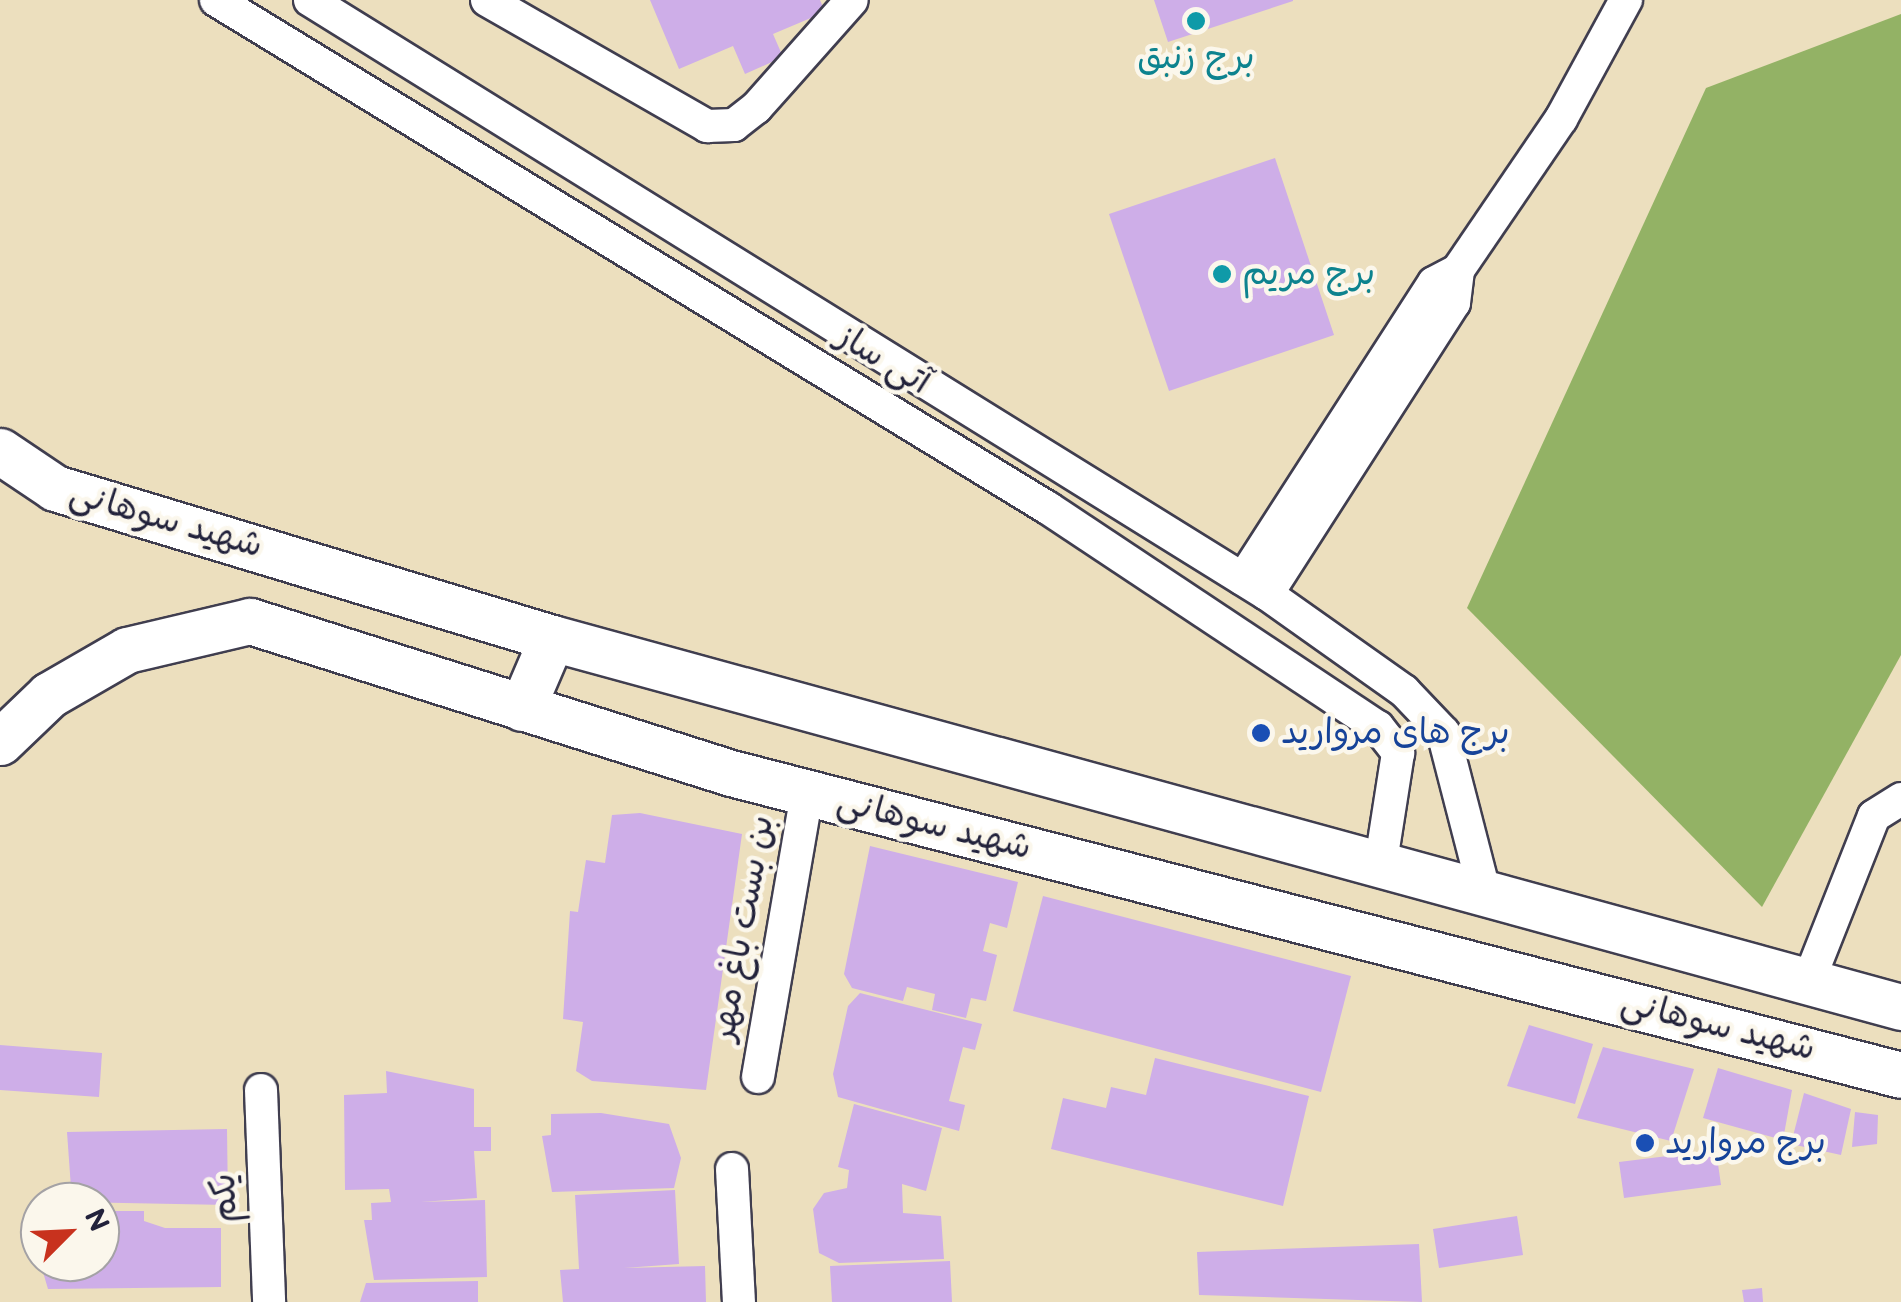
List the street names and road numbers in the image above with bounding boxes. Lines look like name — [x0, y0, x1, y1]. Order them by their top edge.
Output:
street label: آتی ساز — [828, 316, 938, 404]
street label: شهید سوهانی — [65, 472, 267, 568]
street label: شهید سوهانی — [833, 781, 1035, 869]
street label: بن بست باغ مهر — [703, 812, 783, 1044]
street label: شهید سوهانی — [1617, 982, 1819, 1070]
street label: یکم — [203, 1173, 247, 1223]

